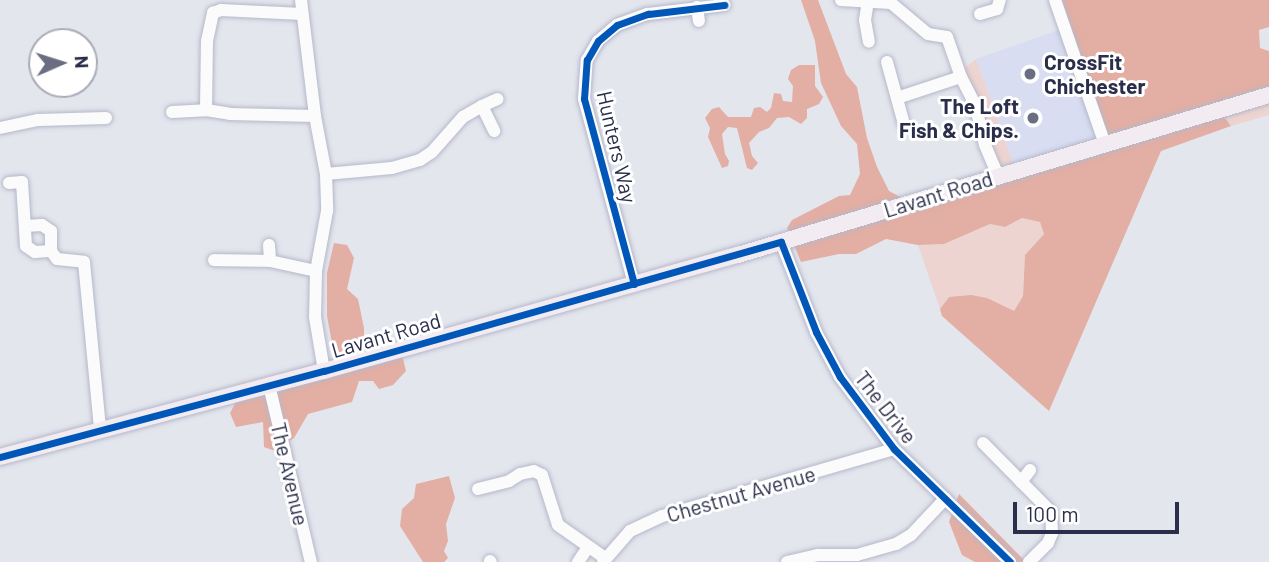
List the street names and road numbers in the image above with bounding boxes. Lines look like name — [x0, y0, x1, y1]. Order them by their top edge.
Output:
street label: Hunters Way — [592, 88, 642, 206]
street label: Lavant Road — [880, 165, 996, 223]
street label: Lavant Road — [328, 307, 444, 363]
street label: The Drive — [850, 366, 922, 448]
street label: The Avenue — [266, 420, 314, 528]
street label: Chestnut Avenue — [664, 461, 818, 527]

